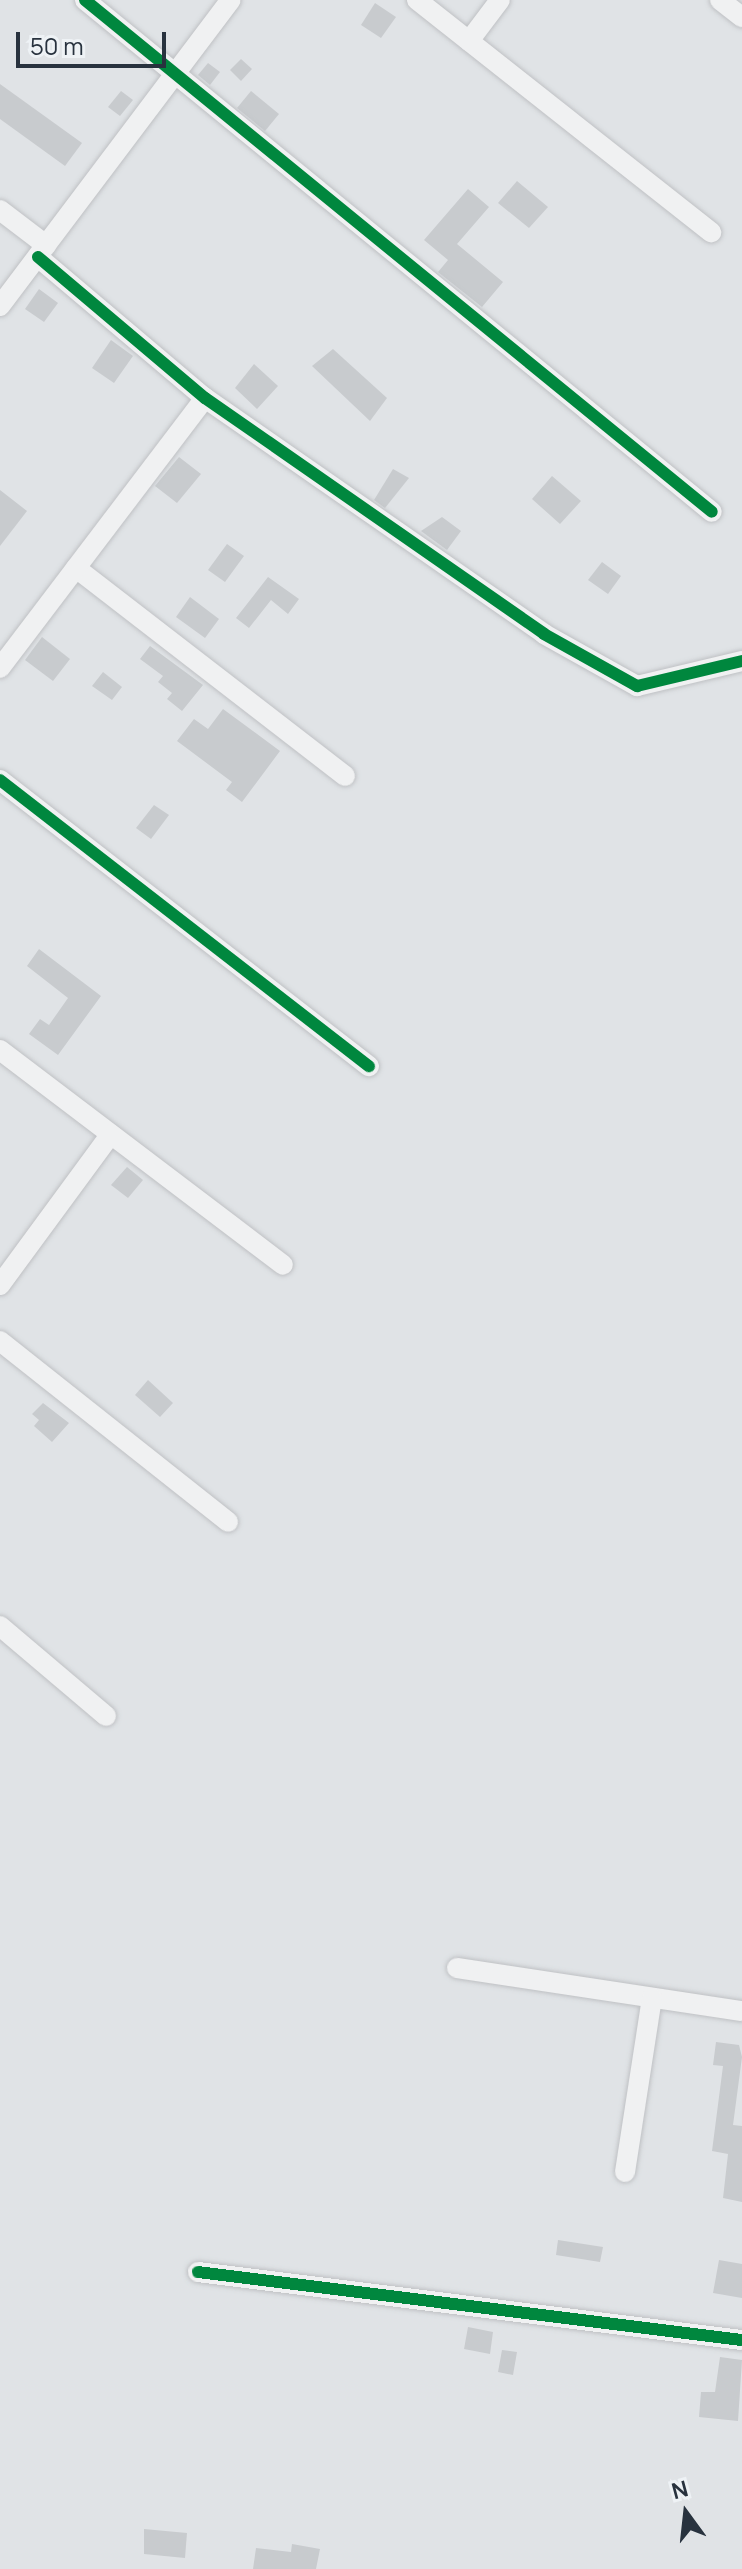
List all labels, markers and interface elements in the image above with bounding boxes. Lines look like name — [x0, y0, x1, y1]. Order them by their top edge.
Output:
scale bar — [20, 16, 170, 66]
text: 50 m — [30, 29, 84, 62]
north arrow — [646, 2473, 726, 2553]
text: N — [668, 2473, 691, 2506]

